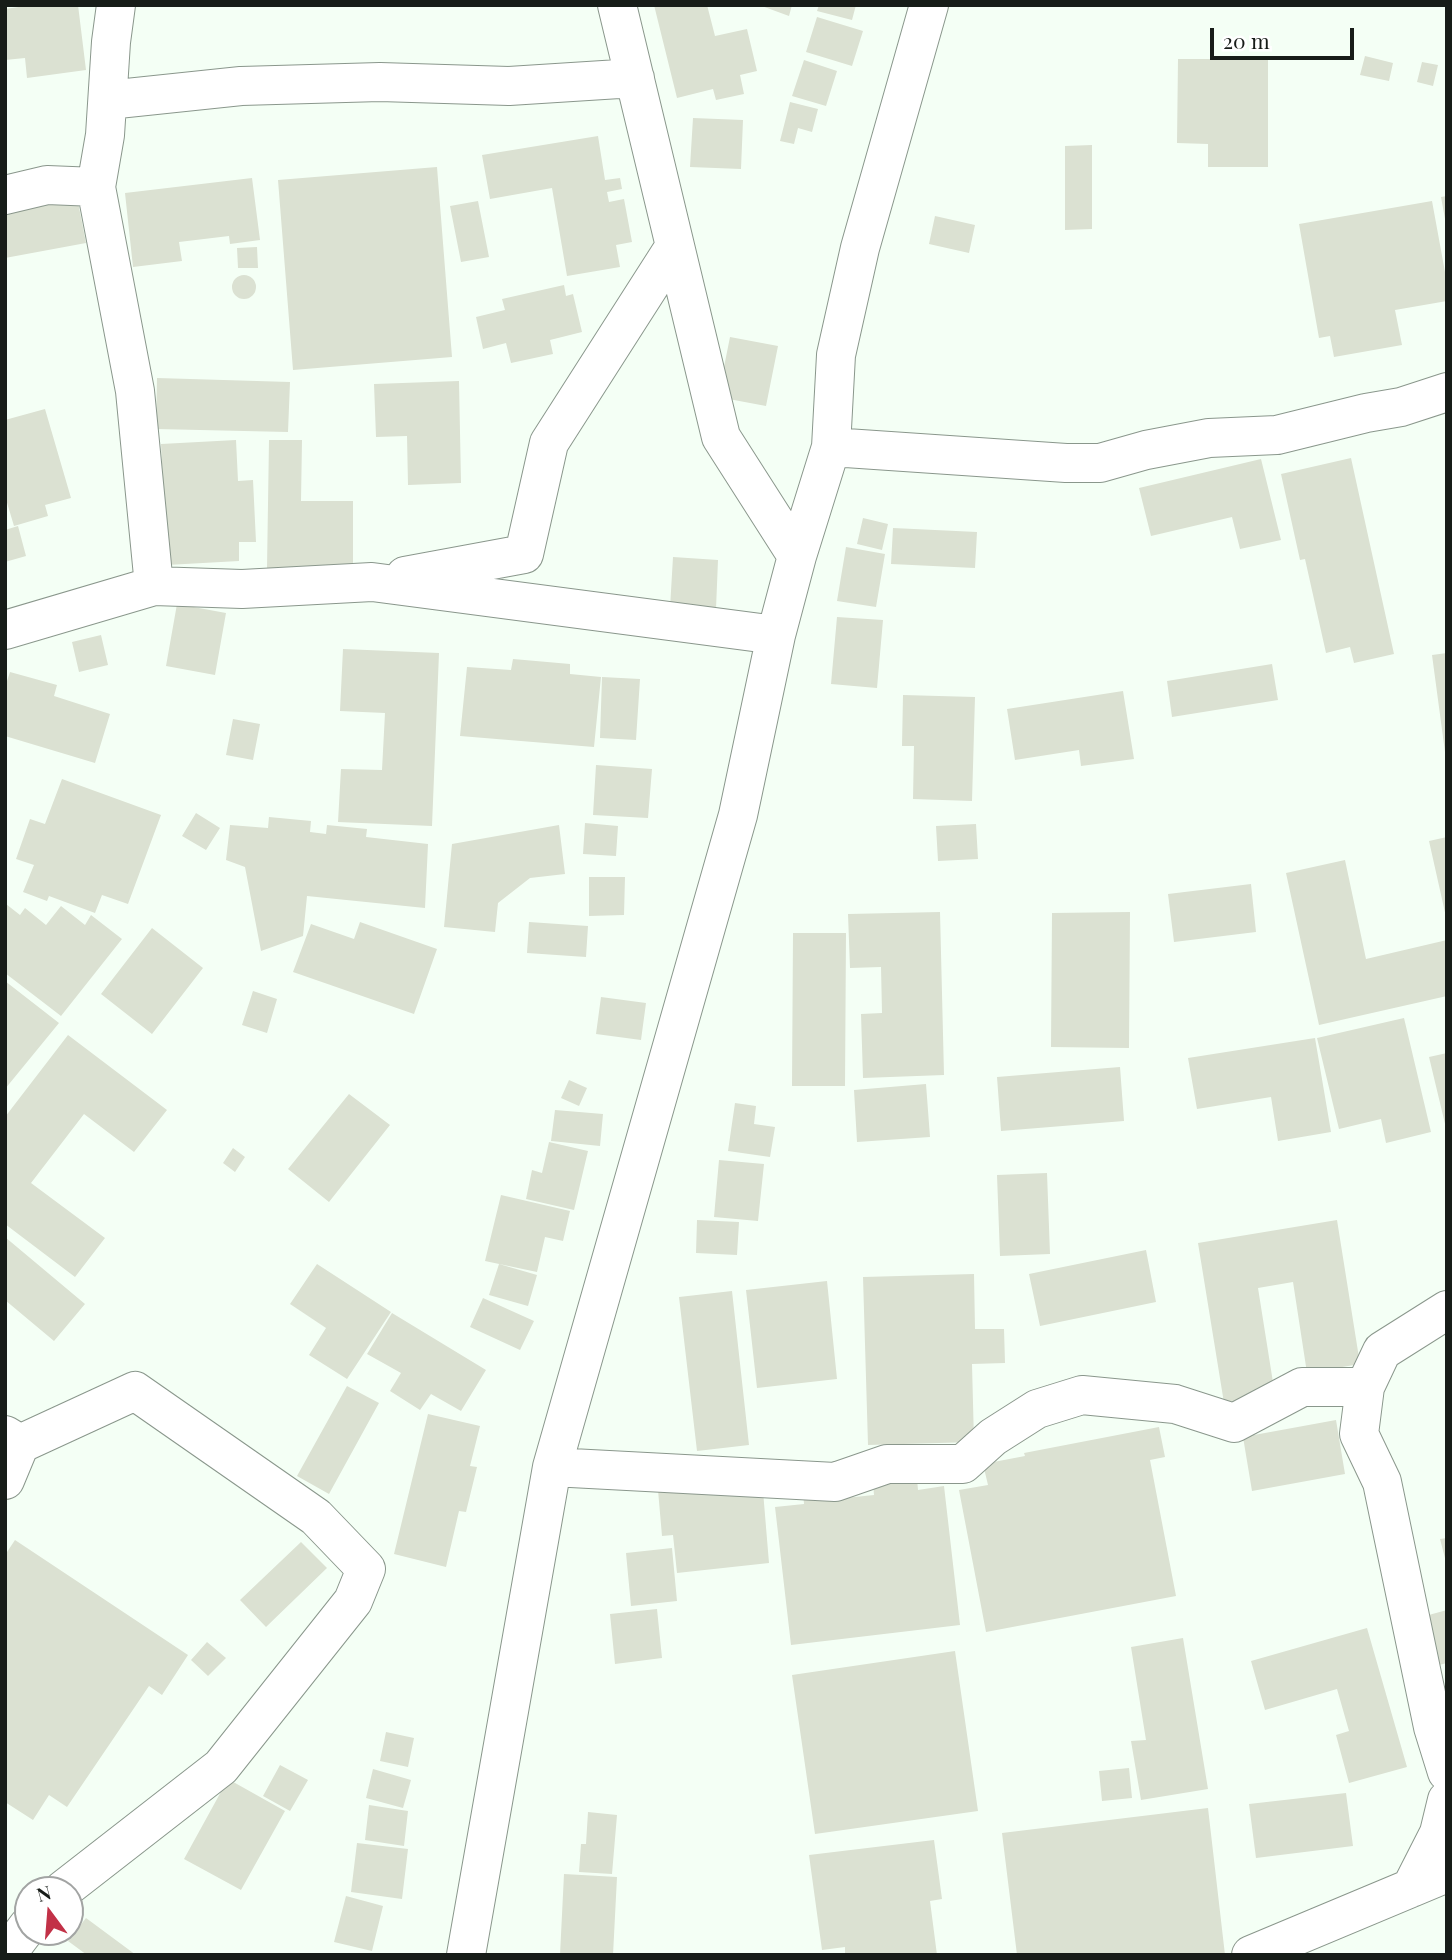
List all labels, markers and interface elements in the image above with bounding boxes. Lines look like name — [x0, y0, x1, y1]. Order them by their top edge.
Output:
scale bar — [1214, 14, 1358, 58]
text: 20 m — [1223, 26, 1270, 54]
north arrow — [14, 1876, 84, 1946]
text: N — [34, 1878, 54, 1907]

